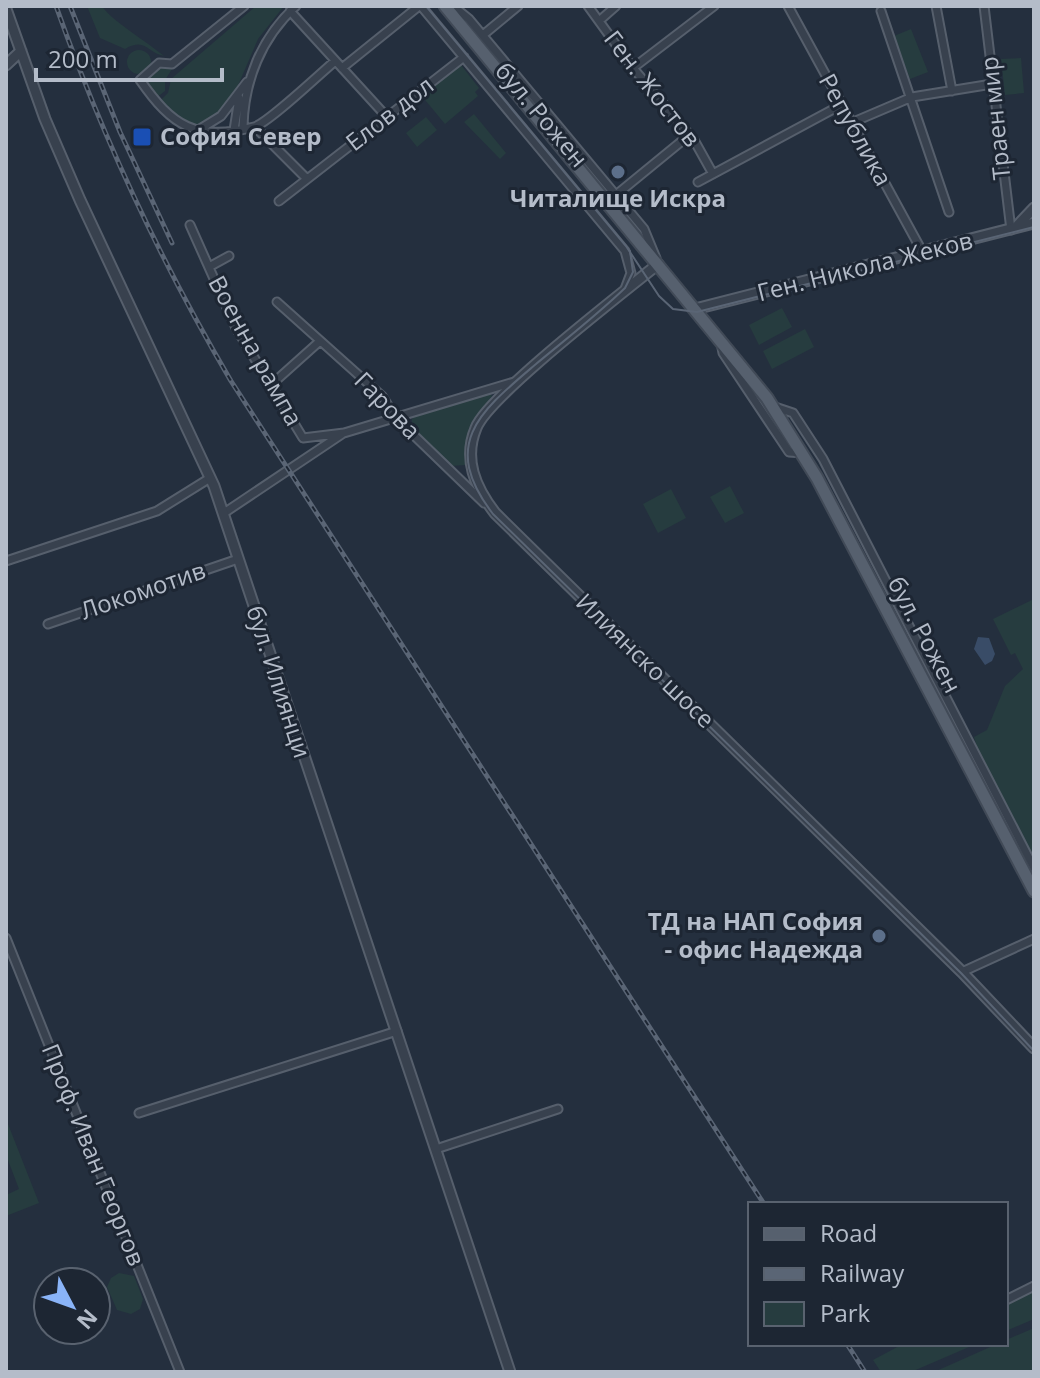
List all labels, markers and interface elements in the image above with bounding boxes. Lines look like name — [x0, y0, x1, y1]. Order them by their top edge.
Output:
street label: Ген. Жостов — [597, 23, 709, 153]
scale bar — [36, 32, 222, 82]
text: 200 m — [48, 42, 118, 75]
street label: бул. Рожен — [488, 54, 596, 174]
street label: Траен мир — [972, 55, 1017, 181]
street label: Република — [812, 67, 901, 191]
street label: Елов дол — [338, 68, 440, 158]
place label: София Север — [160, 119, 321, 152]
marker: София Север — [131, 126, 153, 148]
marker: Читалище Искра — [609, 163, 627, 181]
place label: Читалище Искра — [510, 181, 726, 214]
street label: Ген. Никола Жеков — [753, 223, 976, 308]
street label: Военна рампа — [201, 269, 311, 431]
street label: Гарова — [348, 364, 428, 446]
street label: Локомотив — [75, 553, 210, 626]
street label: бул. Рожен — [881, 570, 970, 698]
street label: Илиянско шосе — [569, 585, 723, 735]
street label: бул. Илиянци — [239, 601, 320, 762]
place label: ТД на НАП София - офис Надежда — [648, 904, 863, 965]
marker: ТД на НАП София - офис Надежда — [870, 927, 888, 945]
street label: Проф. Иван Георгов — [35, 1039, 154, 1270]
legend — [748, 1202, 1008, 1346]
text: Road — [820, 1216, 877, 1249]
text: Railway — [820, 1256, 905, 1289]
north arrow — [32, 1266, 112, 1346]
text: Park — [820, 1296, 871, 1329]
text: N — [71, 1303, 105, 1336]

